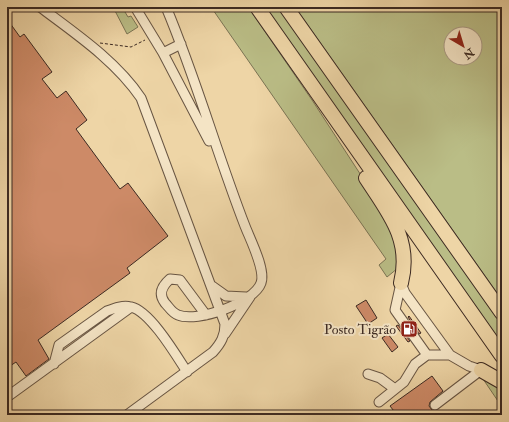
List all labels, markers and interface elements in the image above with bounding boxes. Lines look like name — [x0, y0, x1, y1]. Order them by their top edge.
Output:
north arrow — [443, 26, 483, 66]
text: N — [460, 45, 478, 62]
fuel station icon: Posto Tigrão — [399, 319, 419, 339]
place label: Posto Tigrão — [324, 321, 396, 338]

